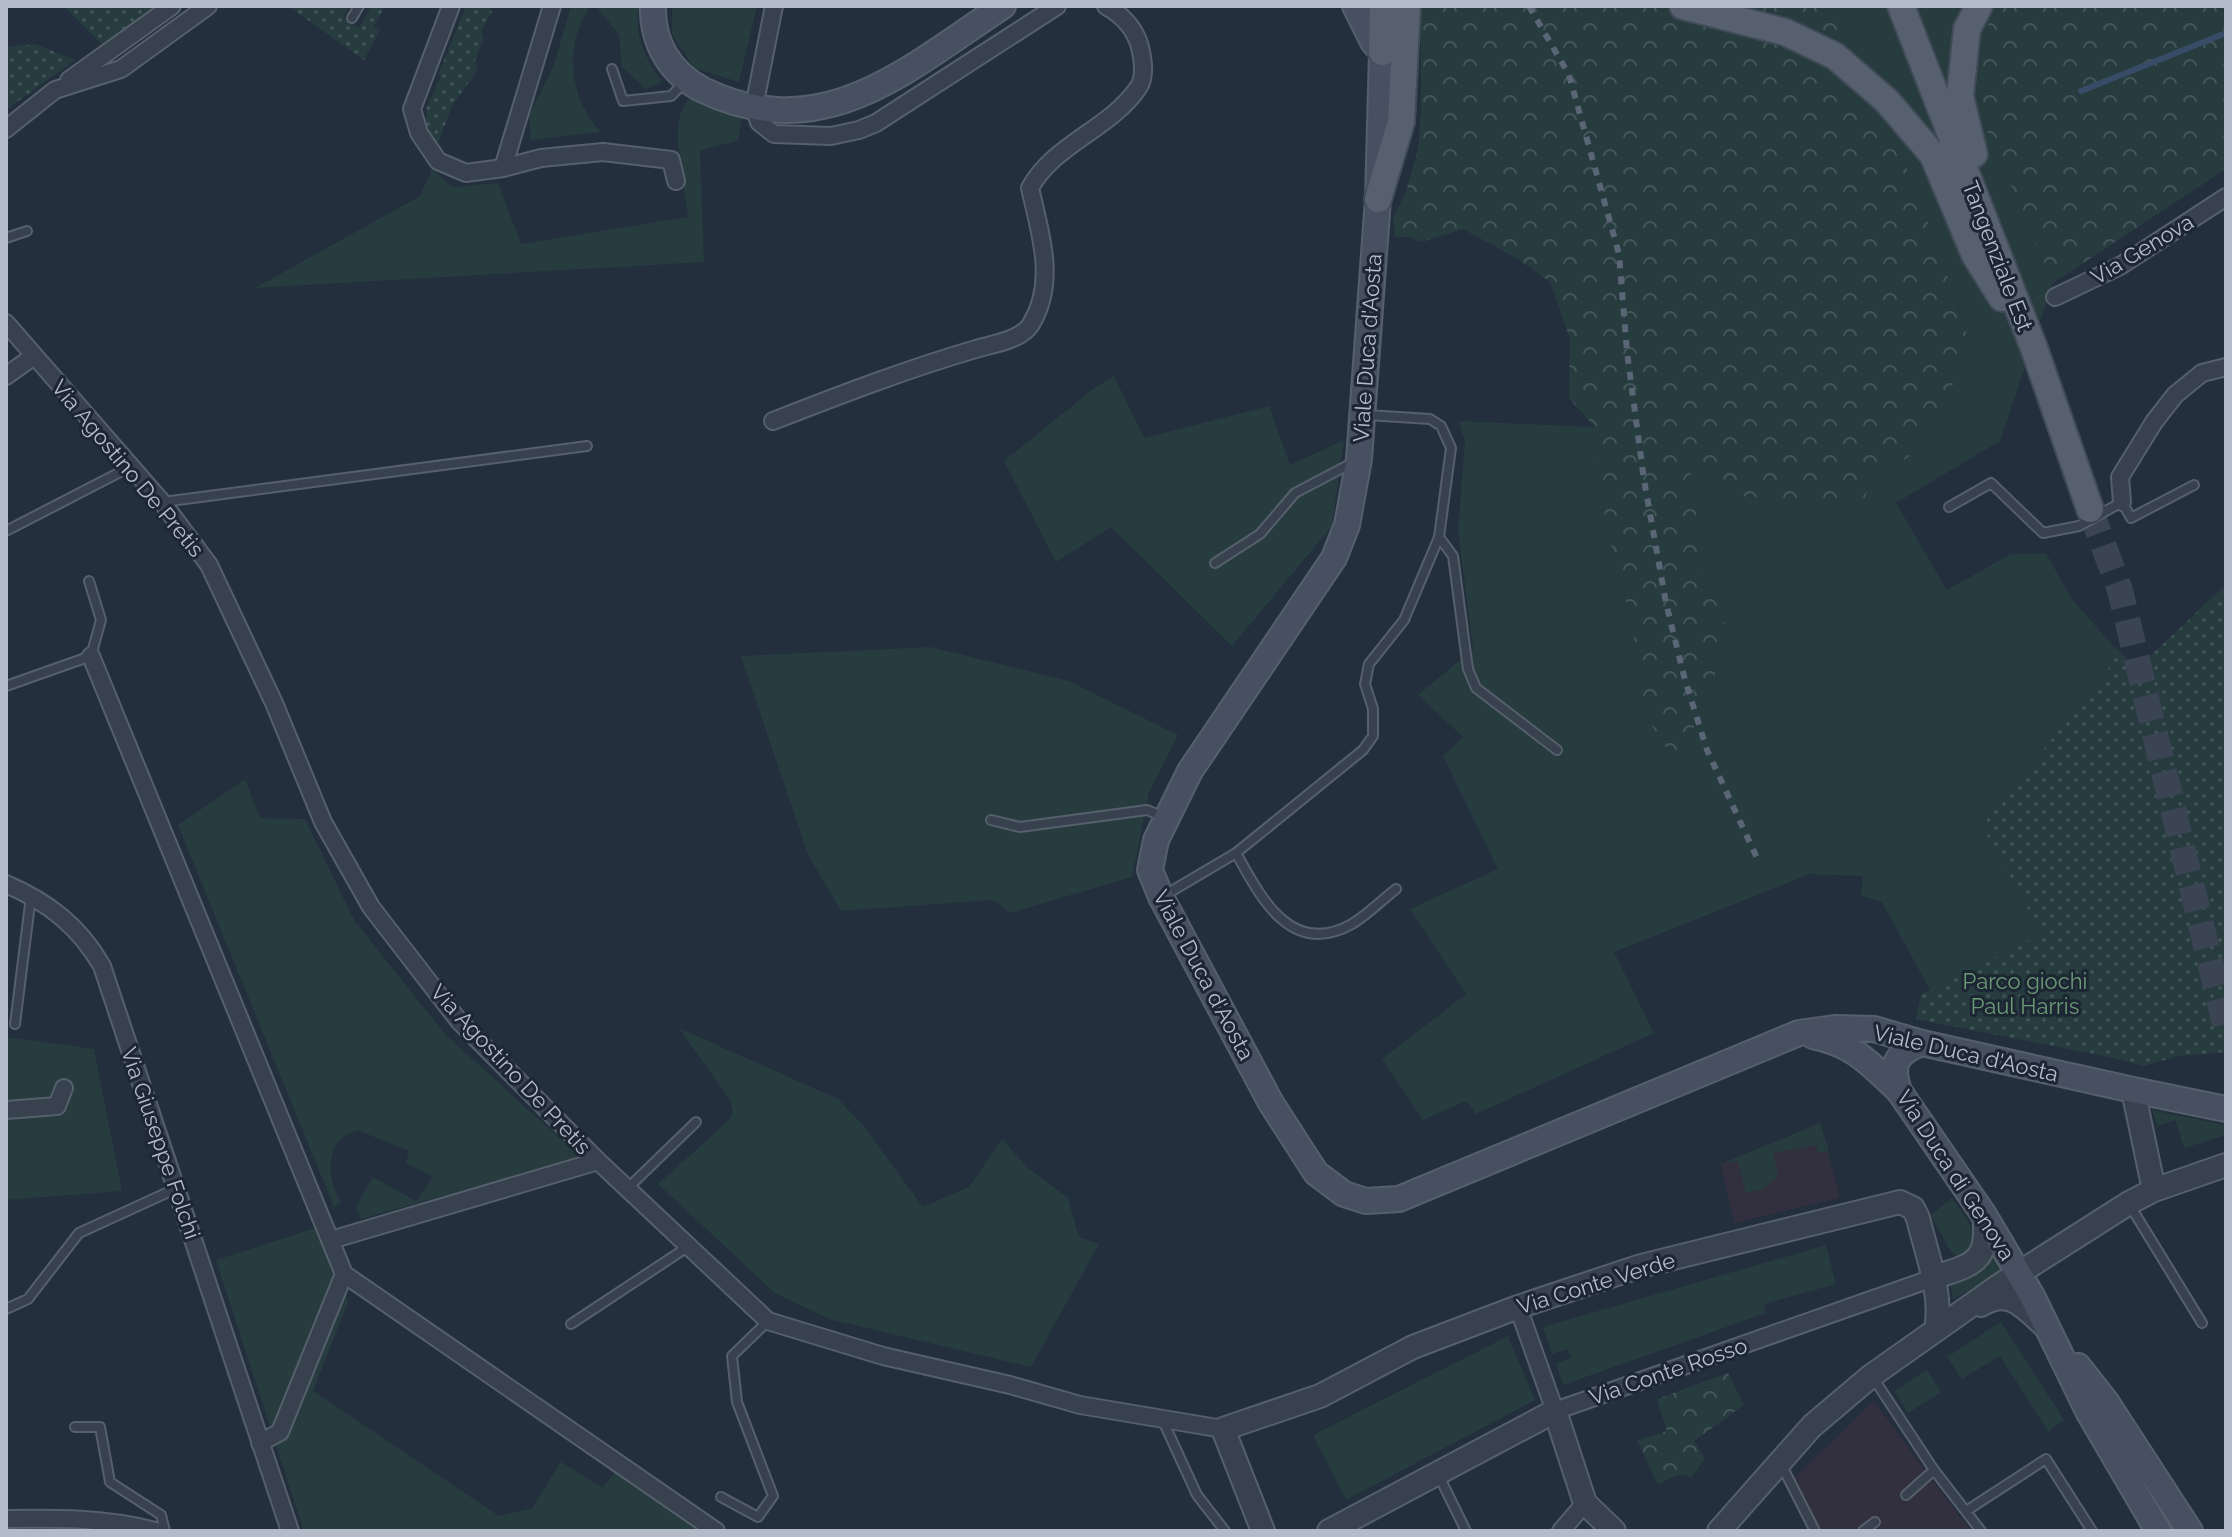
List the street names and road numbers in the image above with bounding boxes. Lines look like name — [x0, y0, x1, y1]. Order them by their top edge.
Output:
street label: Tangenziale Est — [1957, 177, 2039, 335]
street label: Via Genova — [2086, 208, 2198, 290]
street label: Viale Duca d'Aosta — [1347, 253, 1387, 443]
street label: Via Agostino De Pretis — [46, 374, 210, 562]
street label: Viale Duca d'Aosta — [1148, 885, 1260, 1065]
street label: Via Agostino De Pretis — [425, 979, 597, 1159]
street label: Viale Duca d'Aosta — [1871, 1019, 2061, 1087]
street label: Via Giuseppe Folchi — [116, 1044, 206, 1242]
street label: Via Duca di Genova — [1891, 1085, 2021, 1265]
street label: Via Conte Verde — [1514, 1247, 1678, 1319]
street label: Via Conte Rosso — [1586, 1332, 1750, 1410]

